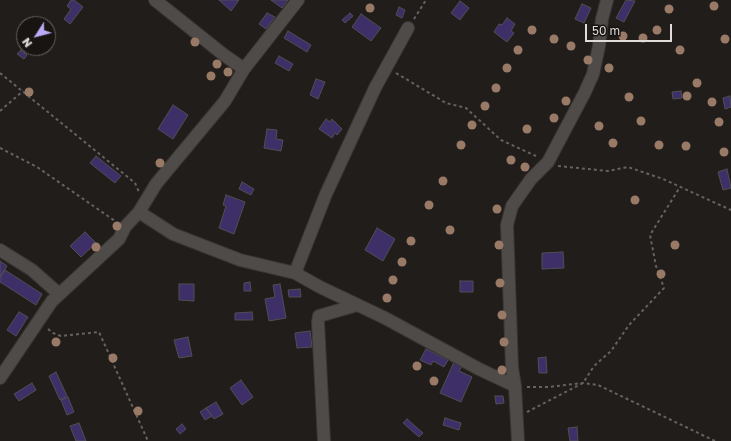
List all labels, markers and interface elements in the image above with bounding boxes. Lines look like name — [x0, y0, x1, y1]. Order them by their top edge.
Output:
north arrow — [16, 16, 56, 56]
scale bar — [587, 16, 674, 42]
text: 50 m — [592, 23, 620, 38]
text: N — [19, 36, 34, 50]

